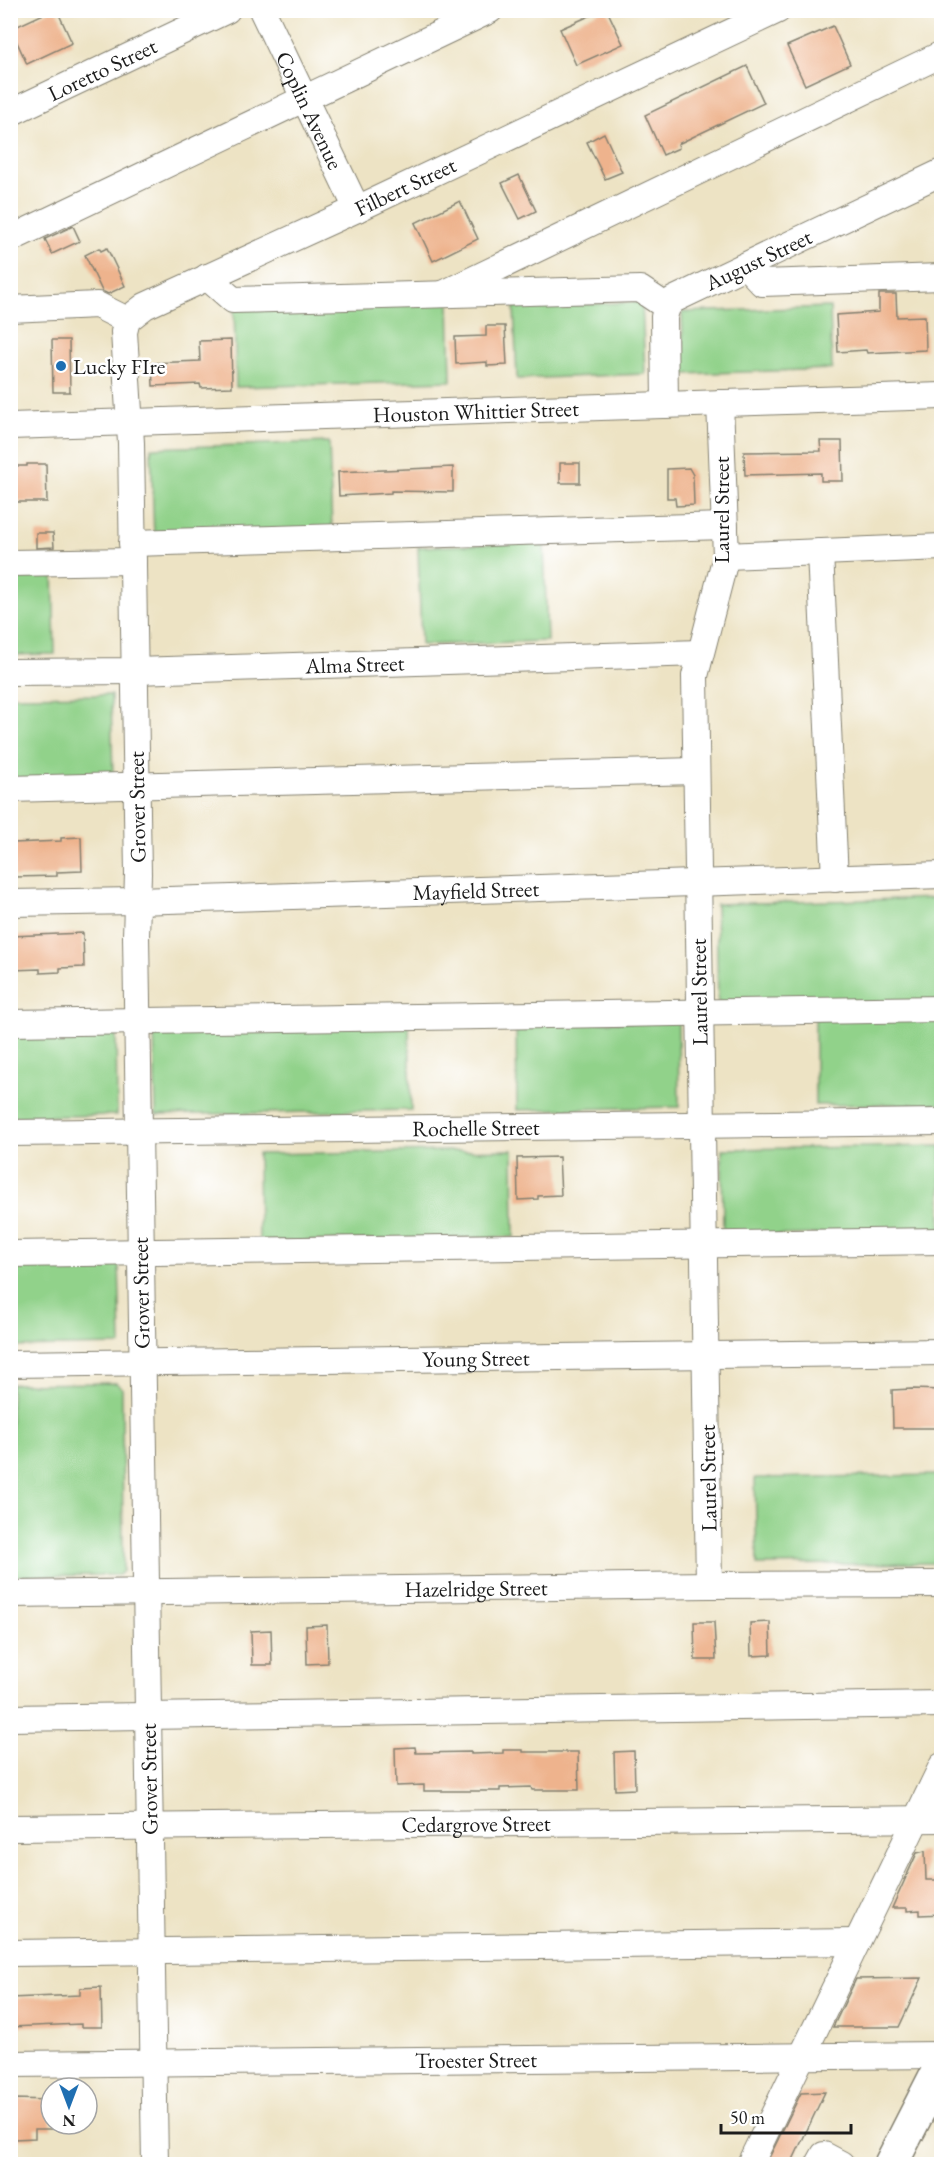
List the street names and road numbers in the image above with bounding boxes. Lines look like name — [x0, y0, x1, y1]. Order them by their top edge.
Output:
street label: Loretto Street — [43, 31, 161, 107]
street label: Coplin Avenue — [269, 46, 351, 174]
street label: Filbert Street — [350, 150, 461, 223]
street label: August Street — [699, 222, 816, 298]
street label: Houston Whittier Street — [372, 393, 579, 429]
street label: Laurel Street — [707, 456, 736, 564]
street label: Alma Street — [304, 648, 405, 680]
street label: Grover Street — [122, 751, 152, 863]
street label: Mayfield Street — [412, 874, 540, 907]
street label: Laurel Street — [684, 938, 714, 1046]
street label: Rochelle Street — [412, 1112, 540, 1143]
street label: Grover Street — [126, 1237, 156, 1349]
street label: Young Street — [422, 1343, 530, 1373]
street label: Laurel Street — [693, 1424, 723, 1532]
street label: Hazelridge Street — [404, 1573, 548, 1603]
street label: Grover Street — [134, 1723, 164, 1835]
street label: Cedargrove Street — [401, 1808, 551, 1839]
street label: Troester Street — [415, 2044, 537, 2075]

